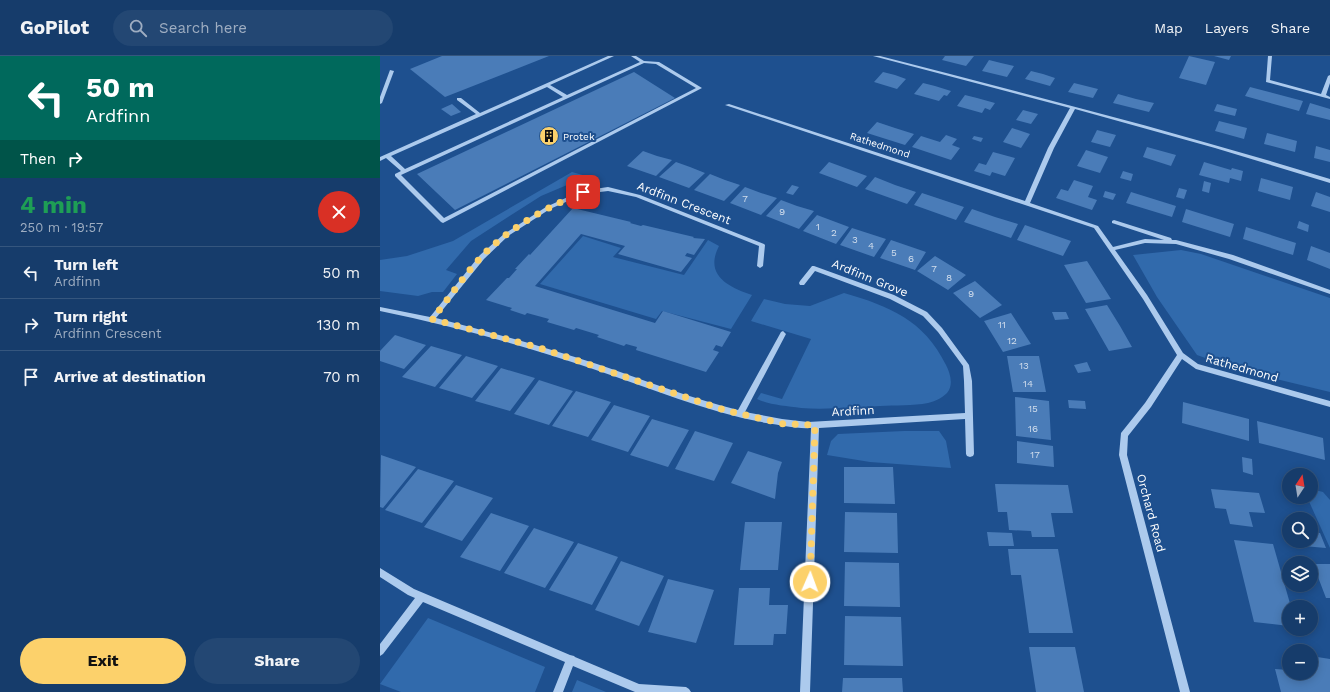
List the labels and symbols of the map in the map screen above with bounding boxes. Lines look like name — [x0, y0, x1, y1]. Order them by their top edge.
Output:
building icon: Protek — [538, 125, 560, 147]
street label: Rathedmond — [849, 130, 911, 160]
place label: Protek — [563, 131, 595, 142]
pin — [566, 175, 600, 209]
street label: Ardfinn Crescent — [635, 179, 733, 227]
house number: 7 — [742, 193, 748, 204]
house number: 9 — [779, 206, 785, 217]
house number: 1 — [816, 221, 820, 232]
house number: 2 — [831, 227, 837, 238]
house number: 3 — [852, 234, 858, 245]
house number: 4 — [868, 240, 874, 251]
house number: 5 — [891, 247, 897, 258]
house number: 6 — [908, 253, 914, 264]
street label: Ardfinn Grove — [830, 256, 910, 300]
house number: 7 — [931, 263, 937, 274]
house number: 8 — [946, 272, 952, 283]
house number: 9 — [968, 288, 974, 299]
house number: 11 — [998, 319, 1006, 330]
house number: 12 — [1007, 335, 1017, 346]
street label: Rathedmond — [1204, 351, 1280, 385]
house number: 13 — [1019, 360, 1029, 371]
house number: 14 — [1023, 378, 1033, 389]
street label: Ardfinn — [831, 403, 875, 419]
house number: 15 — [1028, 403, 1038, 414]
house number: 16 — [1028, 423, 1038, 434]
house number: 17 — [1030, 449, 1040, 460]
north arrow — [1282, 468, 1318, 504]
street label: Orchard Road — [1134, 472, 1168, 554]
position arrow — [789, 561, 831, 603]

